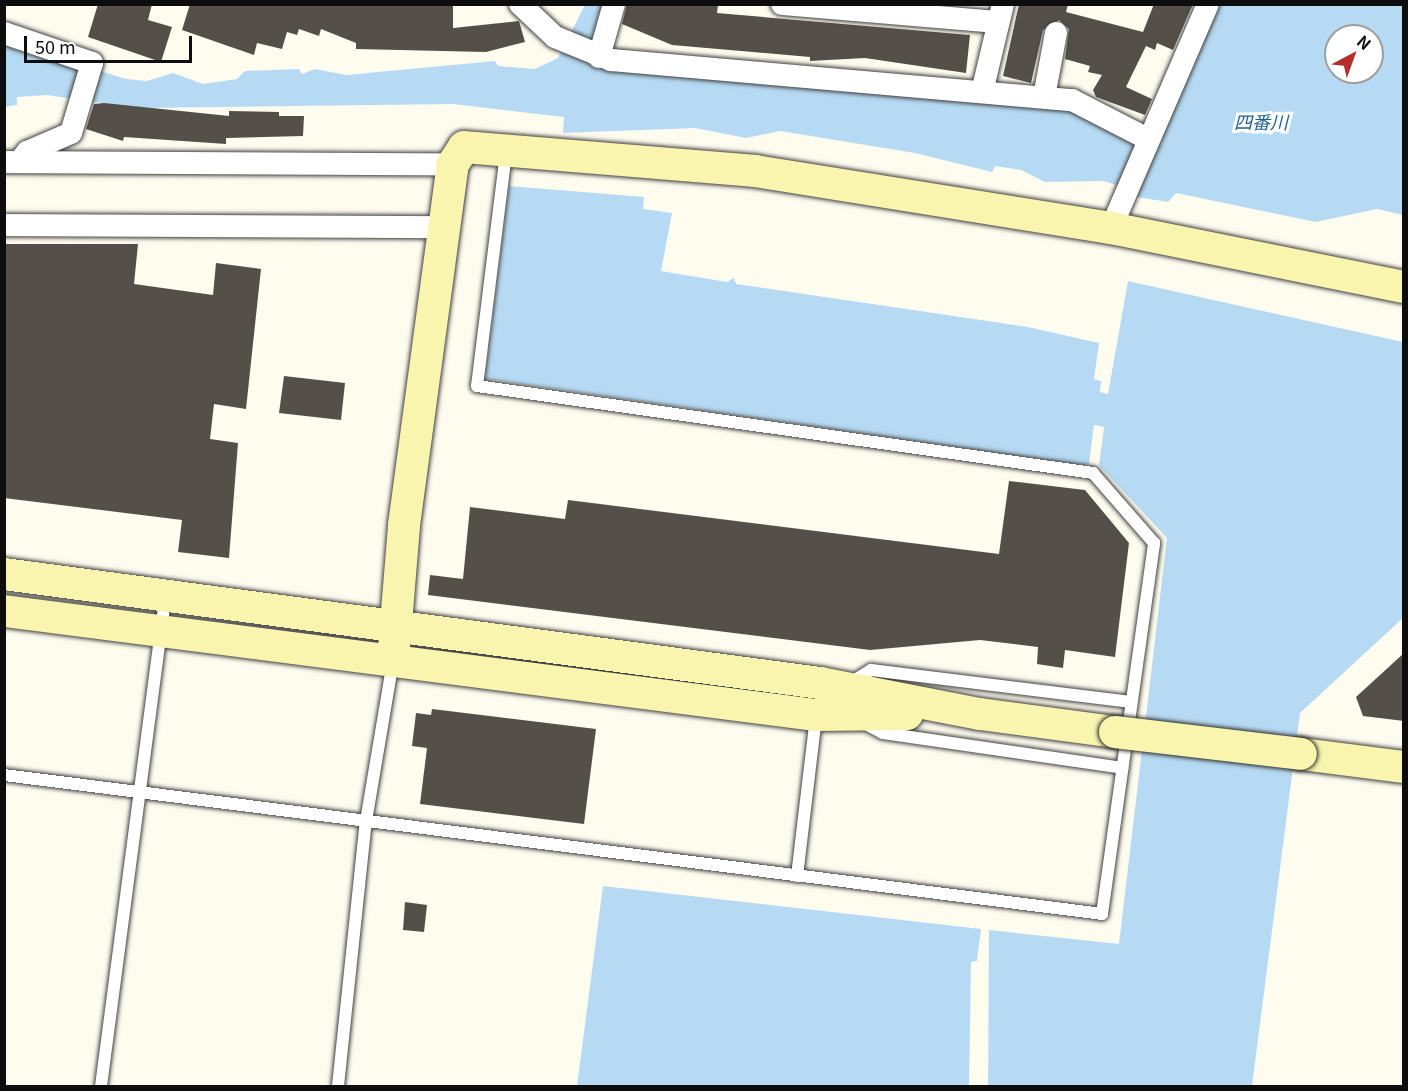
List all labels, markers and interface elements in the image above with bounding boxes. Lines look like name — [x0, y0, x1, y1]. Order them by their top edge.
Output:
scale bar — [27, 24, 195, 62]
north arrow — [1324, 24, 1384, 84]
text: N — [1352, 29, 1377, 55]
text: 50 m — [35, 33, 76, 59]
water label: 四番川 — [1234, 110, 1288, 132]

